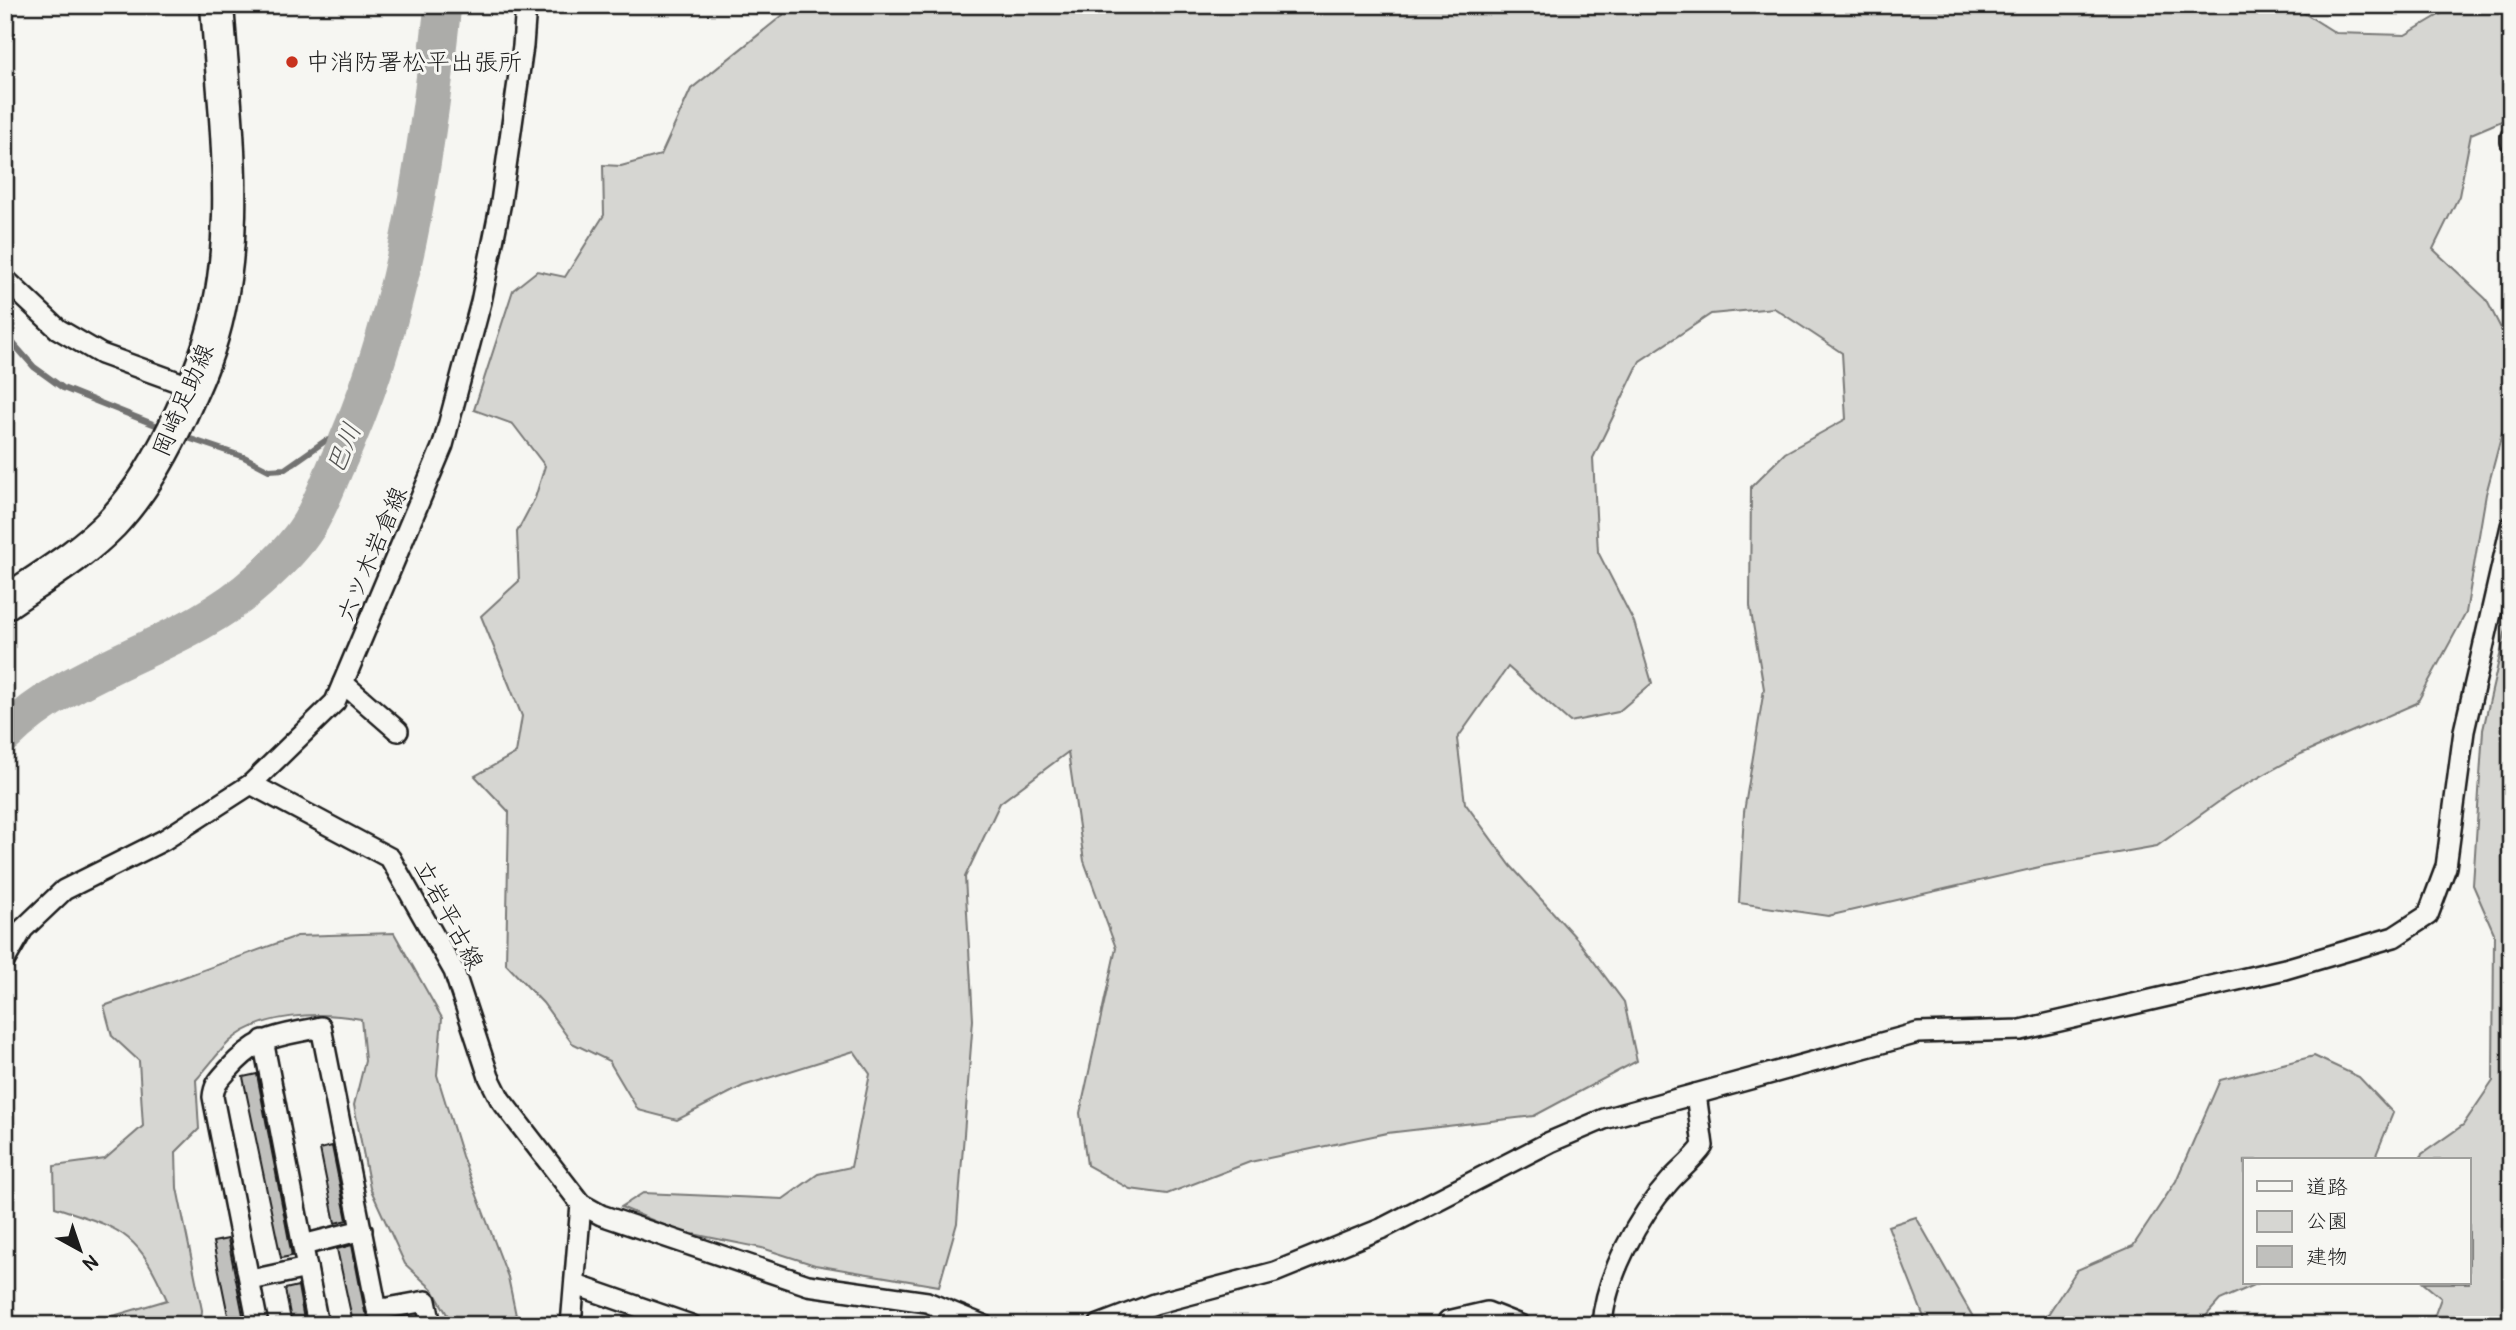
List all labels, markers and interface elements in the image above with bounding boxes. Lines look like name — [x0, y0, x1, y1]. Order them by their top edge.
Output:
place label: 中消防署松平出張所 — [306, 48, 522, 77]
marker: 中消防署松平出張所 — [284, 54, 300, 70]
street label: 岡崎足助線 — [147, 339, 220, 461]
water label: 巴川 — [319, 418, 369, 479]
street label: 六ツ木岩倉線 — [331, 482, 414, 626]
street label: 立岩平古線 — [408, 855, 490, 975]
legend — [2243, 1158, 2470, 1284]
text: 道路 — [2306, 1174, 2348, 1201]
text: 公園 — [2306, 1208, 2348, 1235]
north arrow — [46, 1214, 116, 1284]
text: 建物 — [2306, 1244, 2348, 1271]
text: N — [78, 1249, 103, 1276]

